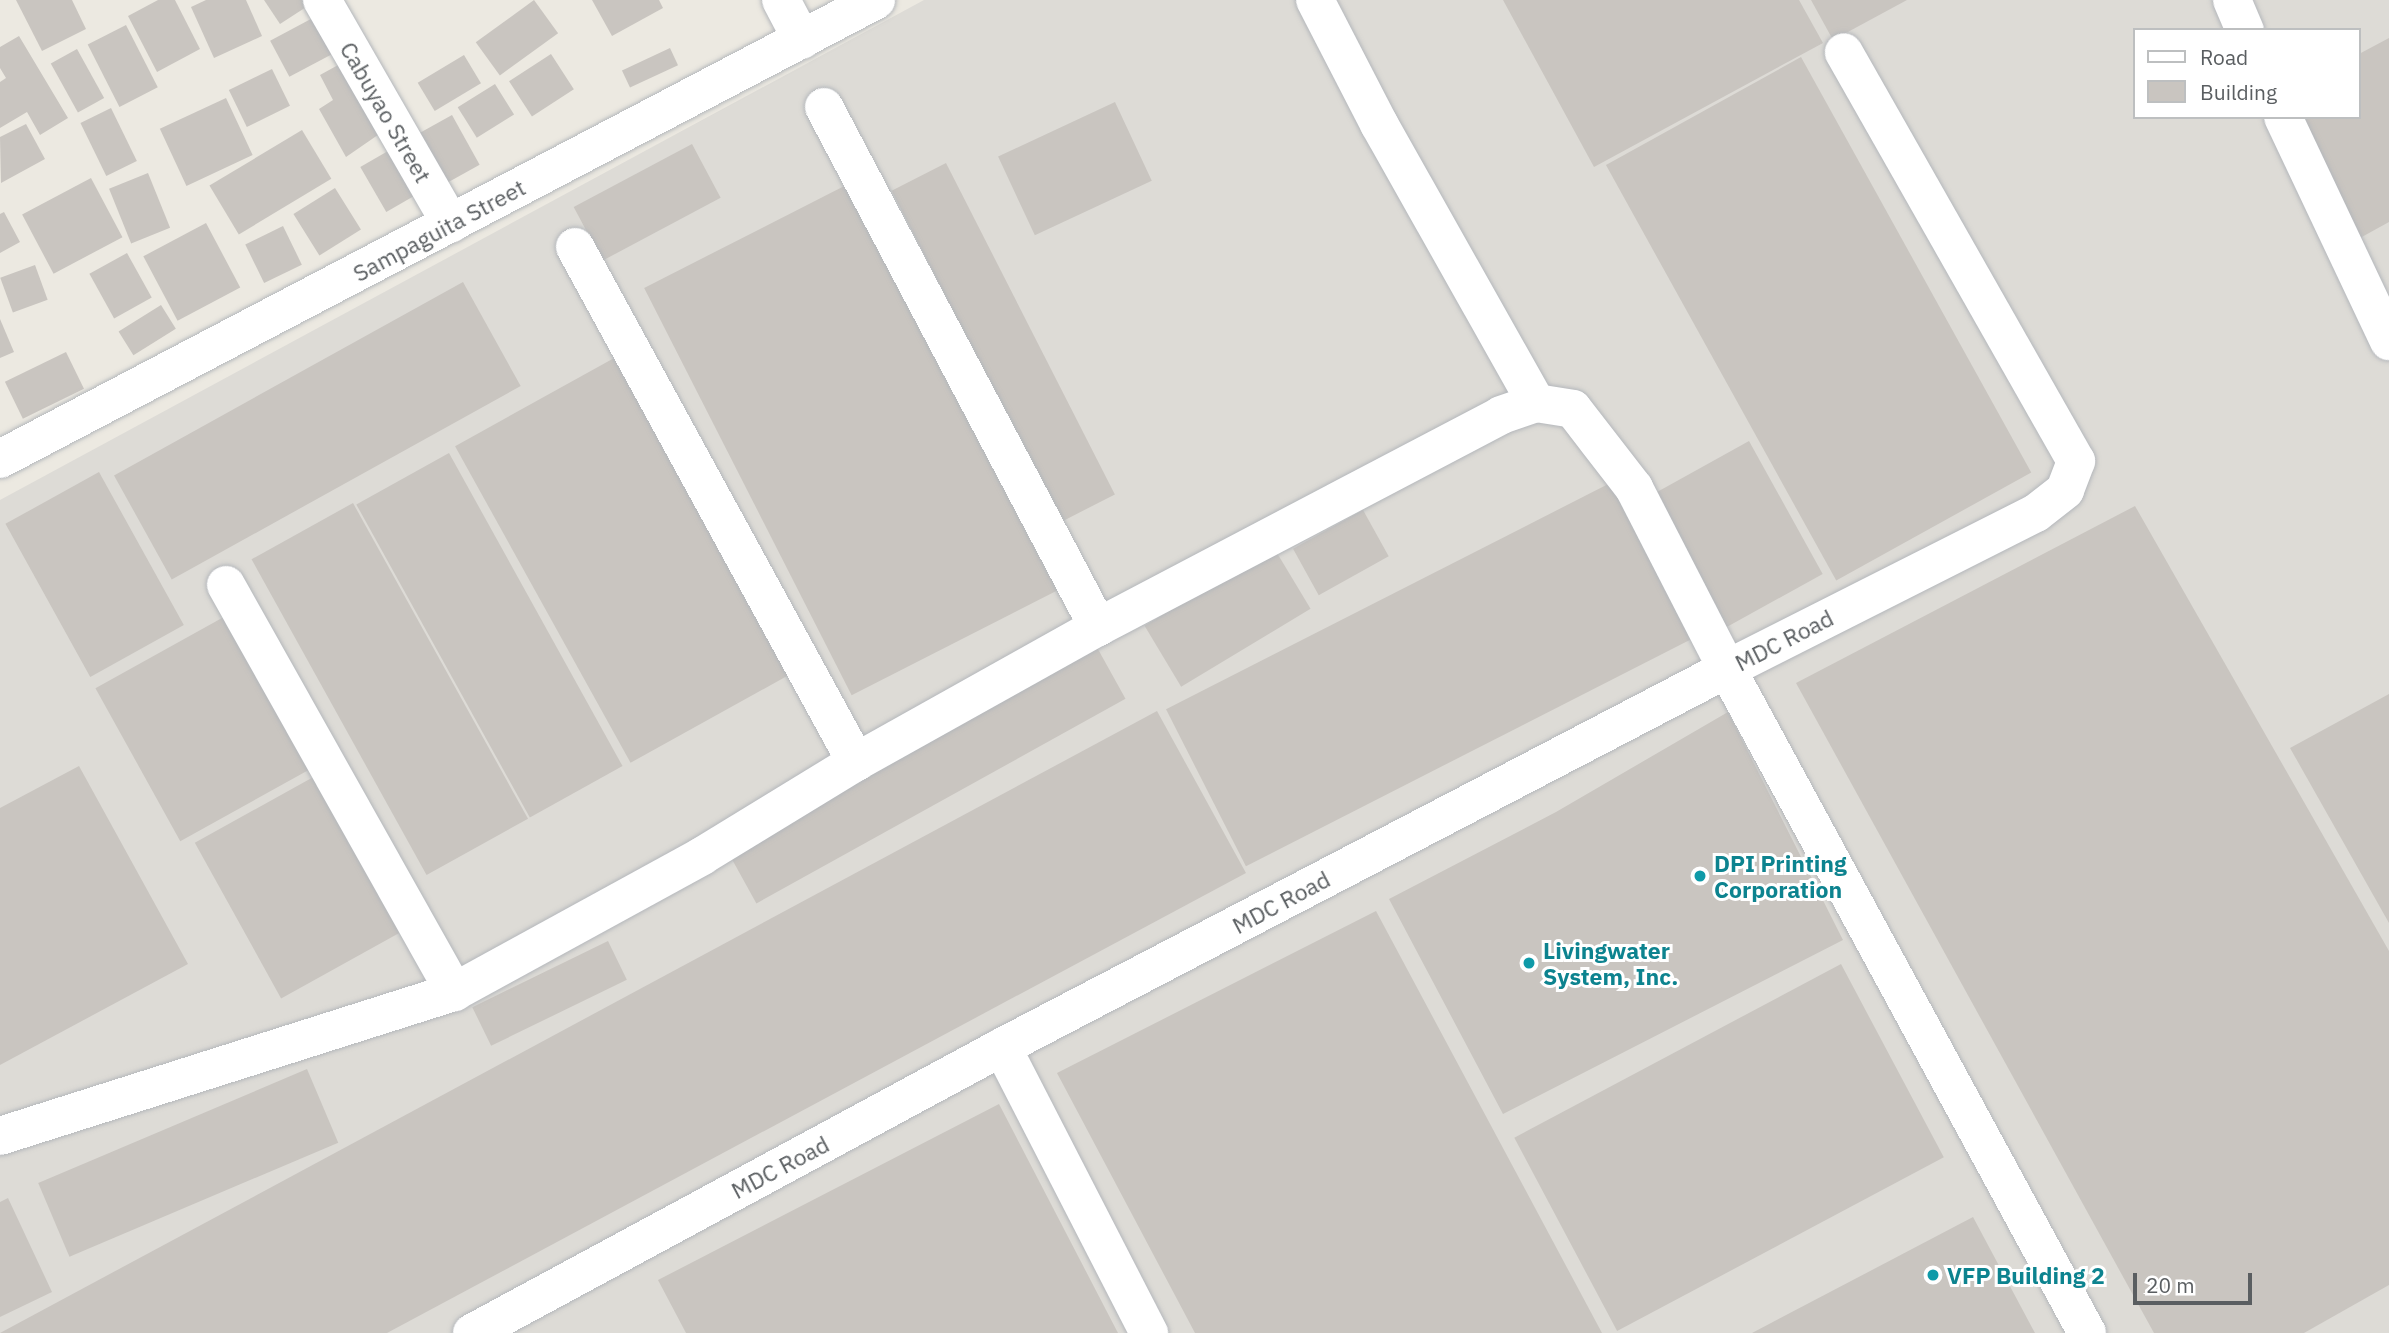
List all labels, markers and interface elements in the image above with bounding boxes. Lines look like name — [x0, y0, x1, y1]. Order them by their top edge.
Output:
legend — [2134, 28, 2361, 119]
street label: Cabuyao Street — [335, 37, 437, 187]
text: Road — [2200, 43, 2248, 71]
text: Building — [2200, 78, 2277, 106]
street label: Sampaguita Street — [348, 173, 530, 287]
street label: MDC Road — [1730, 603, 1838, 677]
place label: DPI Printing Corporation — [1714, 849, 1847, 903]
street label: MDC Road — [1227, 865, 1335, 939]
marker: DPI Printing Corporation — [1692, 868, 1708, 884]
place label: Livingwater System, Inc. — [1543, 936, 1678, 990]
marker: Livingwater System, Inc. — [1521, 955, 1537, 971]
street label: MDC Road — [726, 1130, 834, 1204]
scale bar — [2137, 1260, 2256, 1304]
place label: VFP Building 2 — [1947, 1261, 2105, 1289]
marker: VFP Building 2 — [1925, 1267, 1941, 1283]
text: 20 m — [2146, 1271, 2195, 1299]

